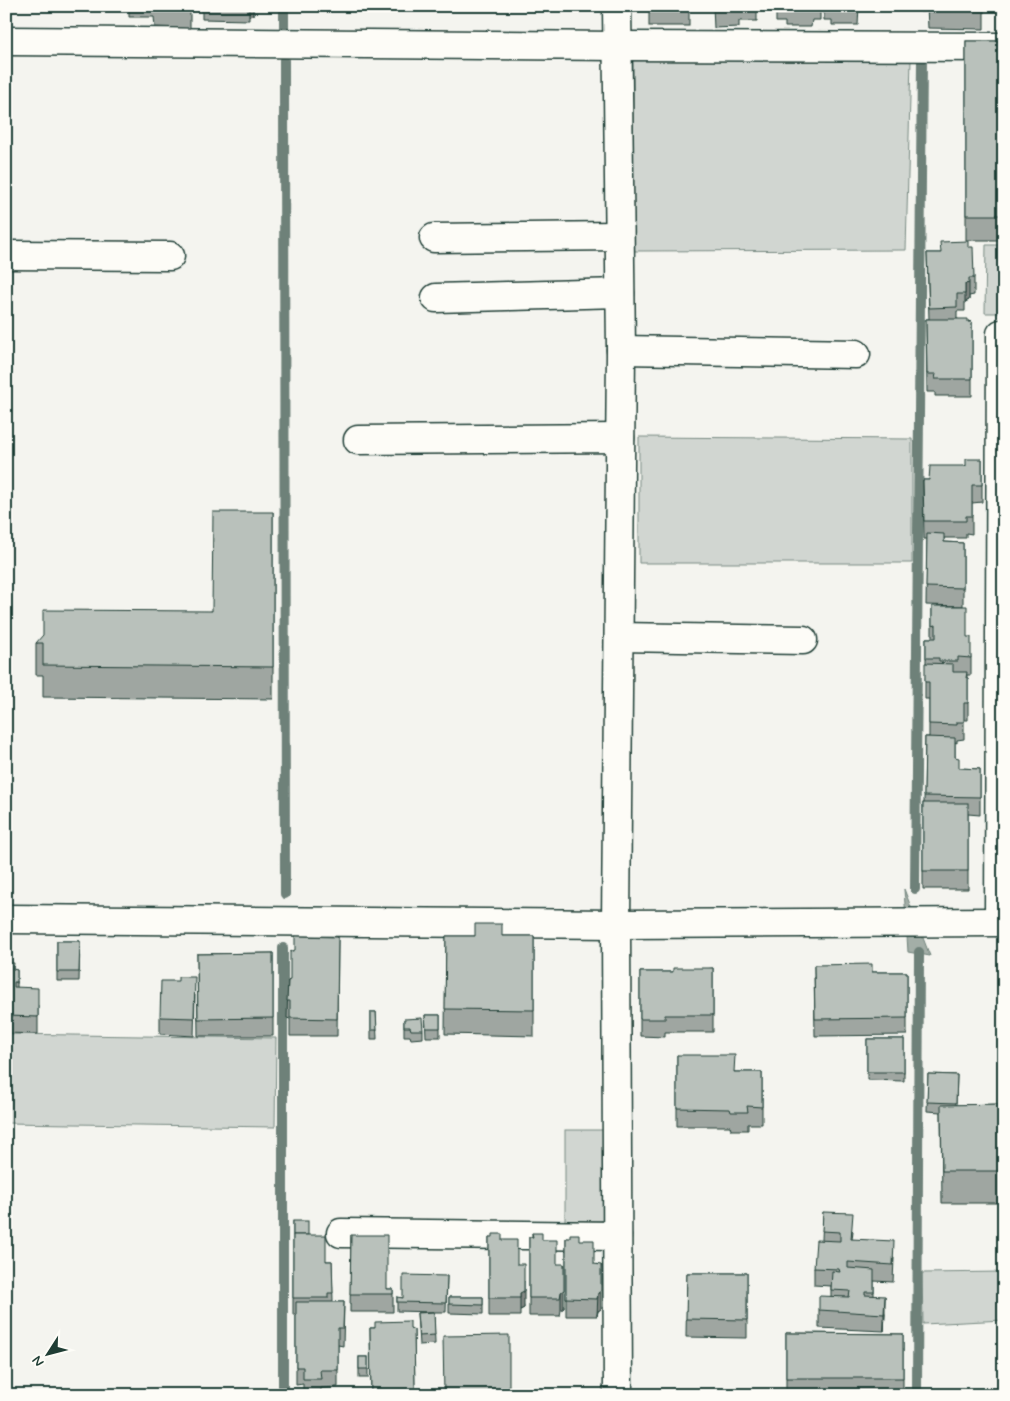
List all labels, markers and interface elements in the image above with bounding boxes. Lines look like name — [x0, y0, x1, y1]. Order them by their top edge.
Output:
north arrow — [22, 1328, 72, 1378]
text: N — [28, 1352, 48, 1370]

